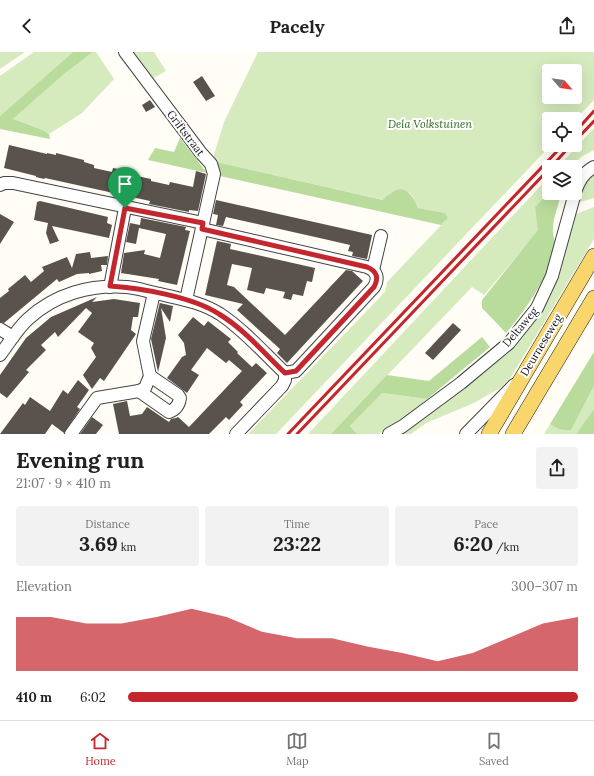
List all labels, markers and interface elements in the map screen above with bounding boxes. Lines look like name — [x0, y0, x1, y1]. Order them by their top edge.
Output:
icon: back — [16, 15, 38, 37]
text: Pacely — [269, 15, 325, 38]
icon: share — [556, 15, 578, 37]
north arrow — [542, 64, 582, 104]
map controls — [542, 64, 582, 200]
street label: Griftstraat — [164, 107, 208, 159]
button: locate — [542, 112, 582, 152]
park label: Dela Volkstuinen — [388, 117, 472, 131]
button: layers — [542, 160, 582, 200]
pin — [108, 167, 142, 208]
icon: arrive — [114, 173, 136, 195]
street label: Deltaweg — [499, 304, 541, 350]
street label: Deurneseweg — [517, 311, 565, 379]
text: Evening run — [16, 446, 144, 474]
button: share — [536, 447, 578, 489]
text: 21:07 · 9 × 410 m — [16, 475, 111, 492]
text: Distance — [85, 517, 130, 531]
text: Time — [284, 517, 310, 531]
text: Pace — [474, 517, 498, 531]
text: 3.69 — [79, 531, 118, 556]
text: 23:22 — [273, 531, 321, 556]
text: 6:20 — [453, 531, 493, 556]
text: km — [118, 540, 136, 554]
text: /km — [493, 540, 519, 554]
text: Elevation — [16, 578, 72, 595]
text: 300–307 m — [511, 578, 578, 595]
text: 410 m — [16, 689, 52, 706]
text: 6:02 — [80, 689, 106, 706]
tab: Home — [85, 730, 116, 768]
tab: Map — [286, 730, 309, 768]
tab: Saved — [479, 730, 509, 768]

